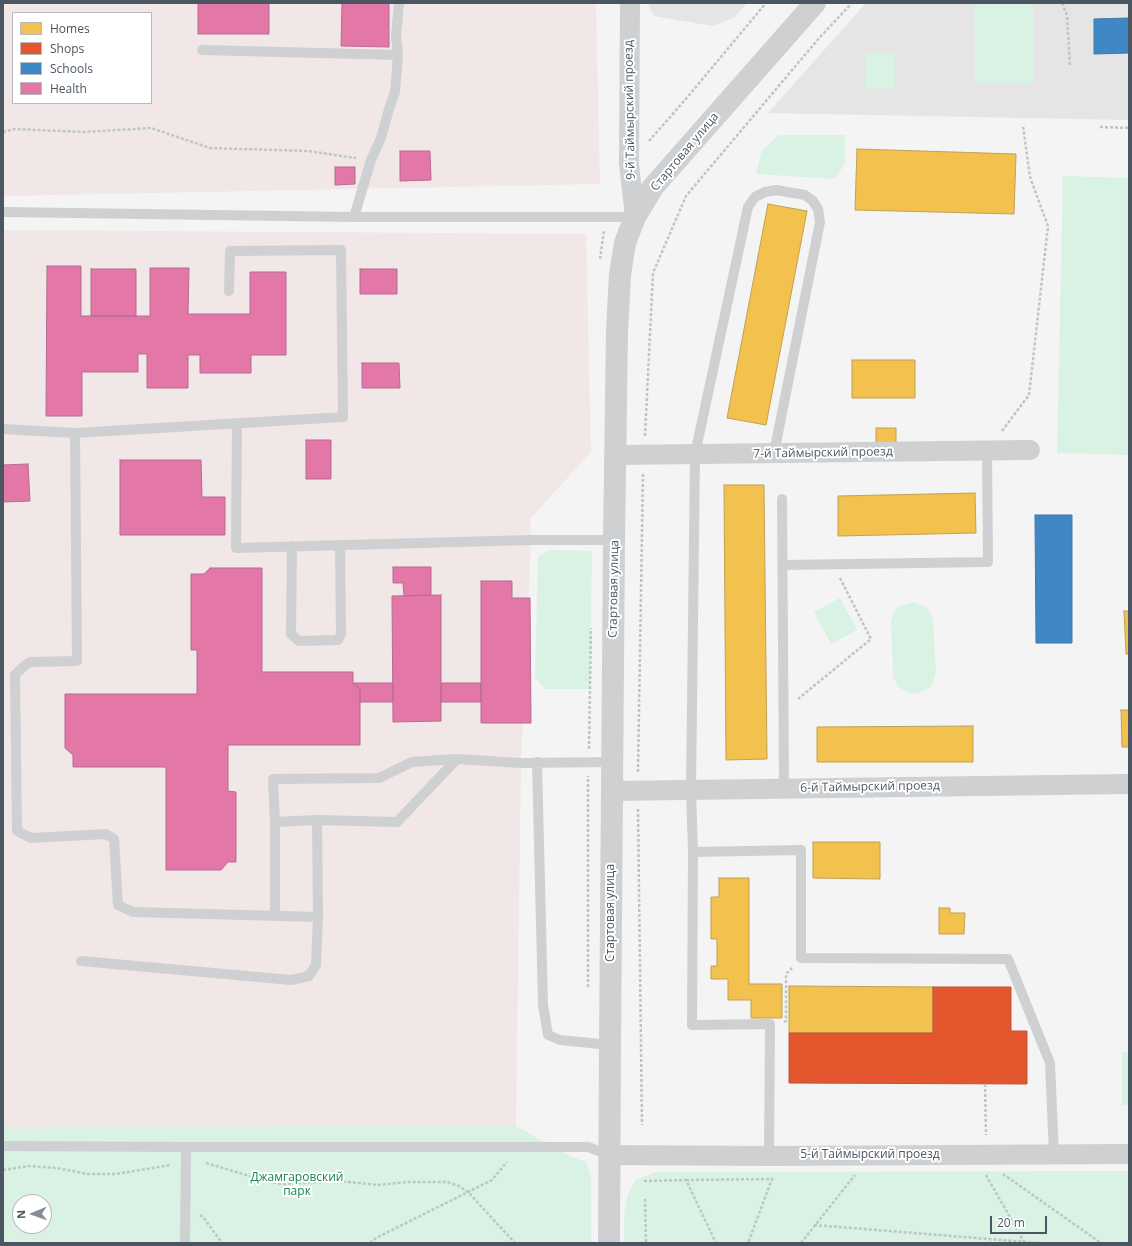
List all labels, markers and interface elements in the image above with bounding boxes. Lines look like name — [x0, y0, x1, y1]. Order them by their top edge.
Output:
legend — [12, 12, 152, 104]
text: Homes — [50, 20, 90, 37]
text: Shops — [50, 40, 84, 57]
street label: 9-й Таймырский проезд — [622, 40, 638, 180]
text: Schools — [50, 60, 93, 77]
text: Health — [50, 80, 87, 97]
street label: Стартовая улица — [648, 110, 722, 194]
street label: 7-й Таймырский проезд — [753, 445, 893, 461]
street label: Стартовая улица — [606, 540, 622, 638]
street label: 6-й Таймырский проезд — [800, 779, 940, 795]
street label: Стартовая улица — [604, 864, 618, 962]
street label: 5-й Таймырский проезд — [800, 1148, 940, 1162]
park label: Джамгаровский парк — [251, 1171, 343, 1199]
north arrow — [12, 1194, 52, 1234]
scale bar — [992, 1208, 1049, 1234]
text: N — [13, 1210, 28, 1219]
text: 20 m — [997, 1214, 1025, 1231]

